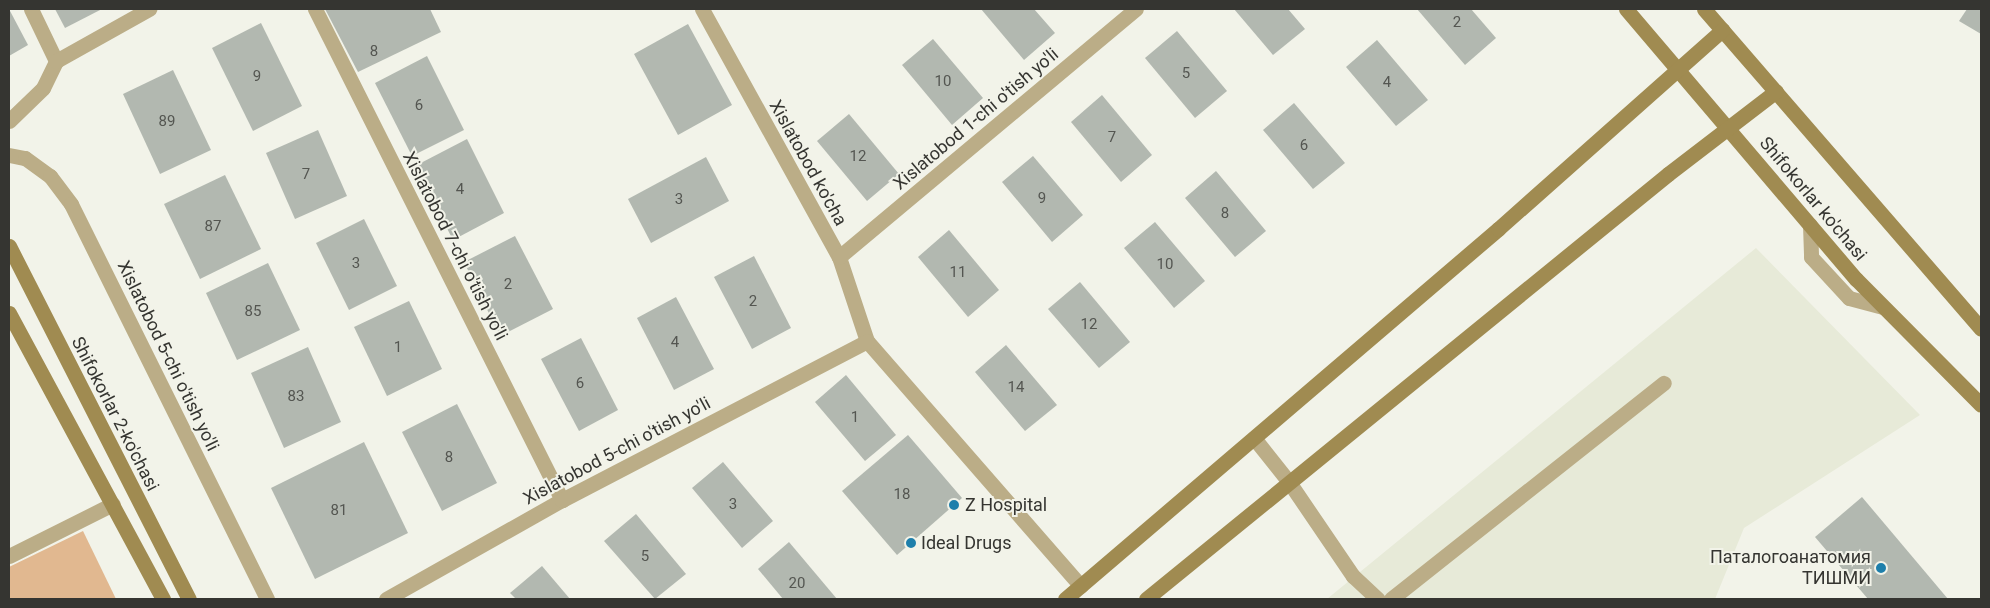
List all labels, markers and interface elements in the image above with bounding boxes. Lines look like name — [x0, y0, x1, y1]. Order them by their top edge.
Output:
house number: 2 — [1453, 14, 1461, 32]
house number: 8 — [370, 43, 378, 61]
street label: Xislatobod 1-chi o'tish yo'li — [889, 44, 1063, 194]
house number: 5 — [1182, 65, 1190, 83]
house number: 9 — [253, 68, 261, 86]
house number: 10 — [935, 73, 951, 91]
house number: 4 — [1383, 74, 1391, 92]
house number: 6 — [415, 97, 423, 115]
street label: Xislatobod ko'cha — [765, 97, 851, 229]
house number: 89 — [159, 113, 175, 131]
house number: 7 — [1108, 129, 1116, 147]
street label: Shifokorlar ko'chasi — [1755, 133, 1871, 265]
house number: 6 — [1300, 137, 1308, 155]
street label: Xislatobod 7-chi o'tish yo'li — [398, 148, 512, 344]
house number: 12 — [850, 148, 866, 166]
house number: 7 — [302, 166, 310, 184]
house number: 4 — [456, 181, 464, 199]
house number: 9 — [1038, 190, 1046, 208]
house number: 3 — [675, 191, 683, 209]
house number: 8 — [1221, 205, 1229, 223]
house number: 87 — [205, 218, 221, 236]
house number: 3 — [352, 255, 360, 273]
house number: 10 — [1157, 256, 1173, 274]
street label: Xislatobod 5-chi o'tish yo'li — [113, 257, 223, 455]
house number: 11 — [950, 264, 966, 282]
house number: 2 — [504, 276, 512, 294]
house number: 2 — [749, 293, 757, 311]
house number: 85 — [245, 303, 261, 321]
house number: 12 — [1081, 316, 1097, 334]
street label: Shifokorlar 2-ko'chasi — [67, 333, 163, 495]
house number: 4 — [671, 334, 679, 352]
house number: 1 — [394, 339, 402, 357]
house number: 6 — [576, 375, 584, 393]
house number: 14 — [1008, 379, 1024, 397]
house number: 83 — [288, 388, 304, 406]
street label: Xislatobod 5-chi o'tish yo'li — [520, 392, 714, 510]
house number: 1 — [851, 409, 859, 427]
house number: 8 — [445, 449, 453, 467]
house number: 18 — [894, 486, 910, 504]
place label: Z Hospital — [965, 494, 1047, 516]
house number: 3 — [729, 496, 737, 514]
marker: Z Hospital — [947, 498, 961, 512]
house number: 81 — [331, 502, 347, 520]
place label: Ideal Drugs — [921, 532, 1011, 554]
marker: Ideal Drugs — [905, 537, 917, 549]
place label: Паталогоанатомия ТИШМИ — [1710, 547, 1871, 590]
house number: 5 — [641, 548, 649, 566]
marker: Паталогоанатомия ТИШМИ — [1875, 562, 1887, 574]
house number: 20 — [789, 575, 805, 593]

